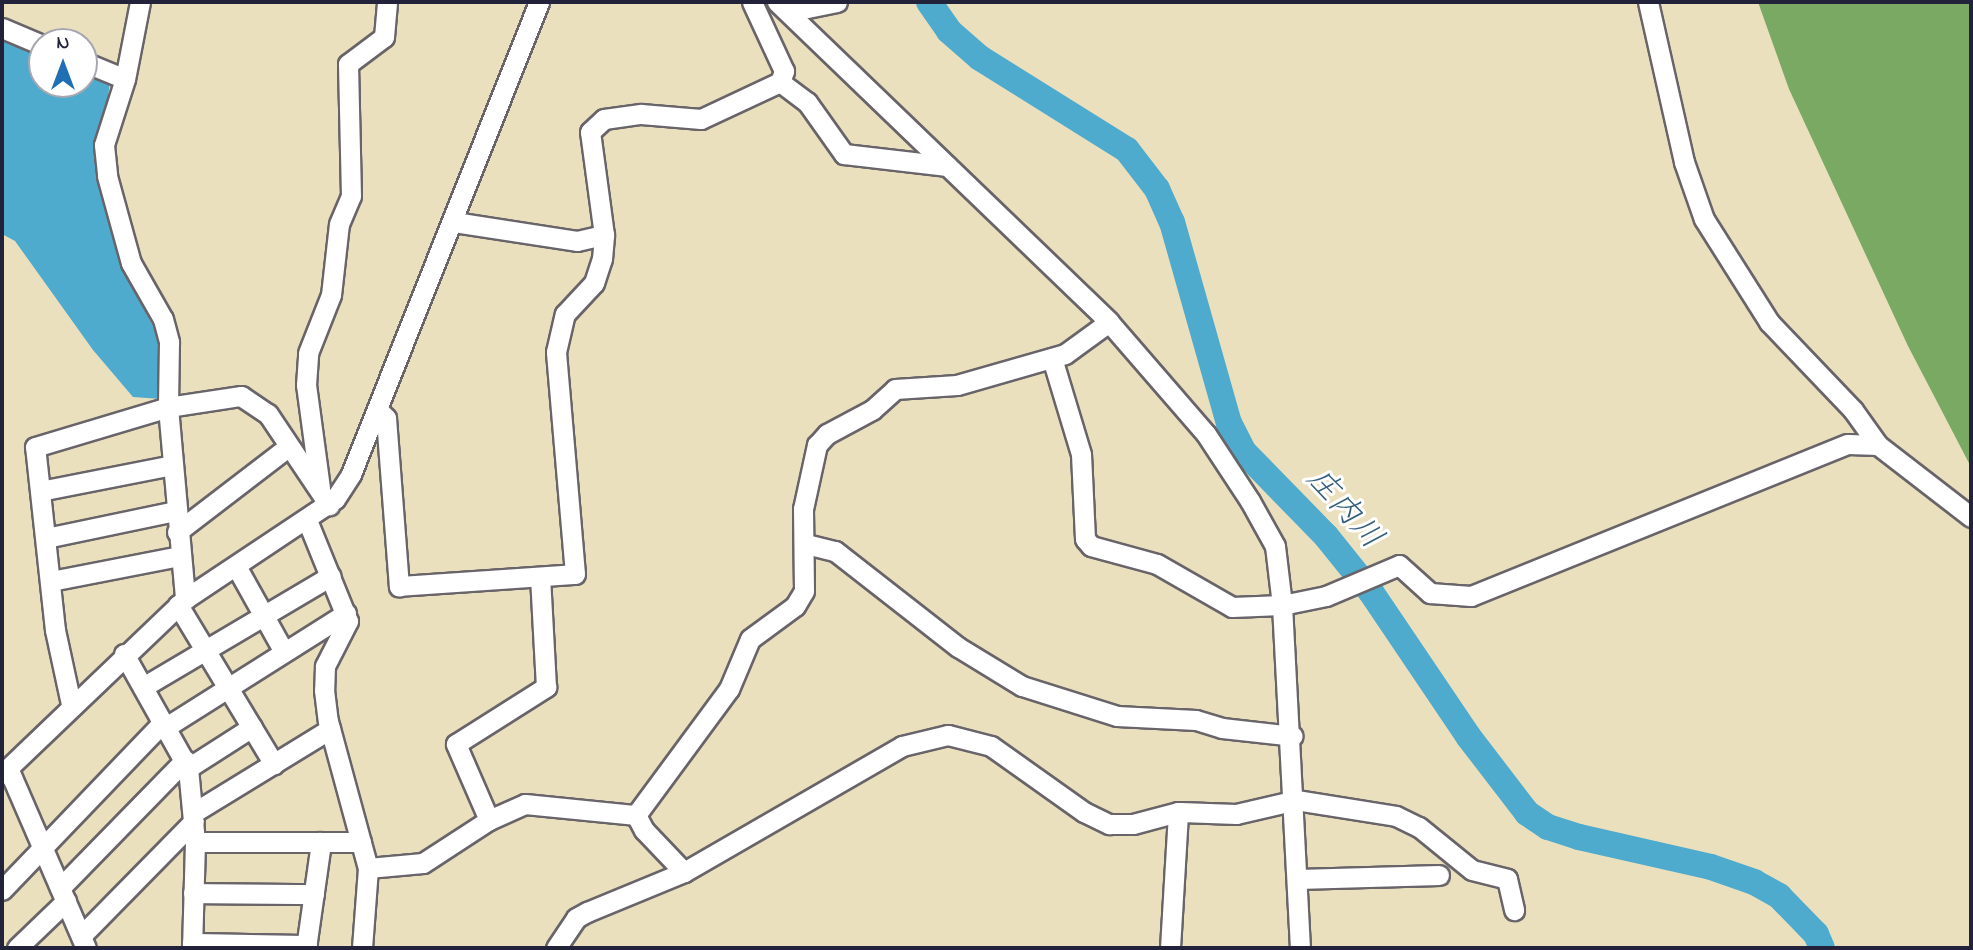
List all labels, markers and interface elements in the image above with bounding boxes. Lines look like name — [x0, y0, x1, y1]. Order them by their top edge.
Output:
north arrow — [28, 28, 98, 98]
text: N — [57, 30, 69, 57]
water label: 庄内川 — [1297, 461, 1389, 559]

